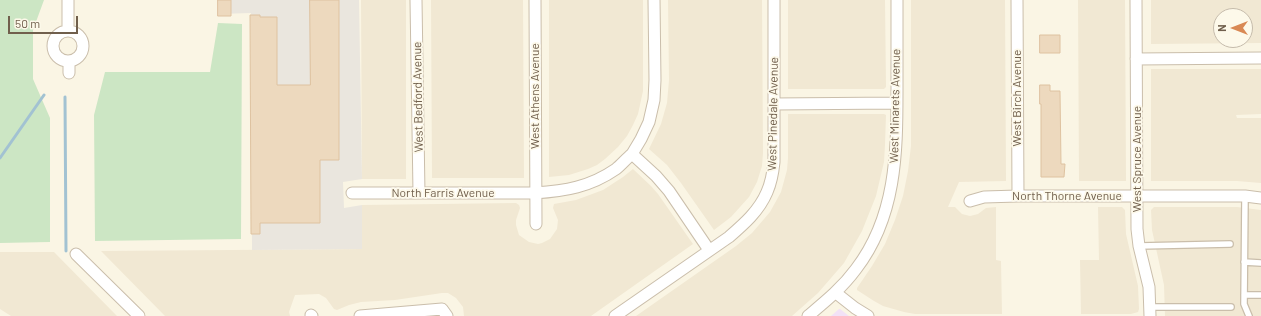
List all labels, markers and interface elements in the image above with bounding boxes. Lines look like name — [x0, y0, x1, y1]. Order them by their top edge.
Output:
scale bar — [10, 8, 80, 34]
north arrow — [1213, 8, 1253, 48]
text: 50 m — [15, 16, 40, 30]
text: N — [1215, 24, 1228, 32]
street label: West Bedford Avenue — [410, 41, 426, 153]
street label: West Athens Avenue — [528, 43, 542, 149]
street label: West Minarets Avenue — [887, 49, 903, 163]
street label: West Birch Avenue — [1010, 50, 1024, 146]
street label: West Pinedale Avenue — [765, 57, 781, 171]
street label: West Spruce Avenue — [1130, 106, 1144, 212]
street label: North Farris Avenue — [391, 186, 495, 200]
street label: North Thorne Avenue — [1012, 189, 1122, 203]

